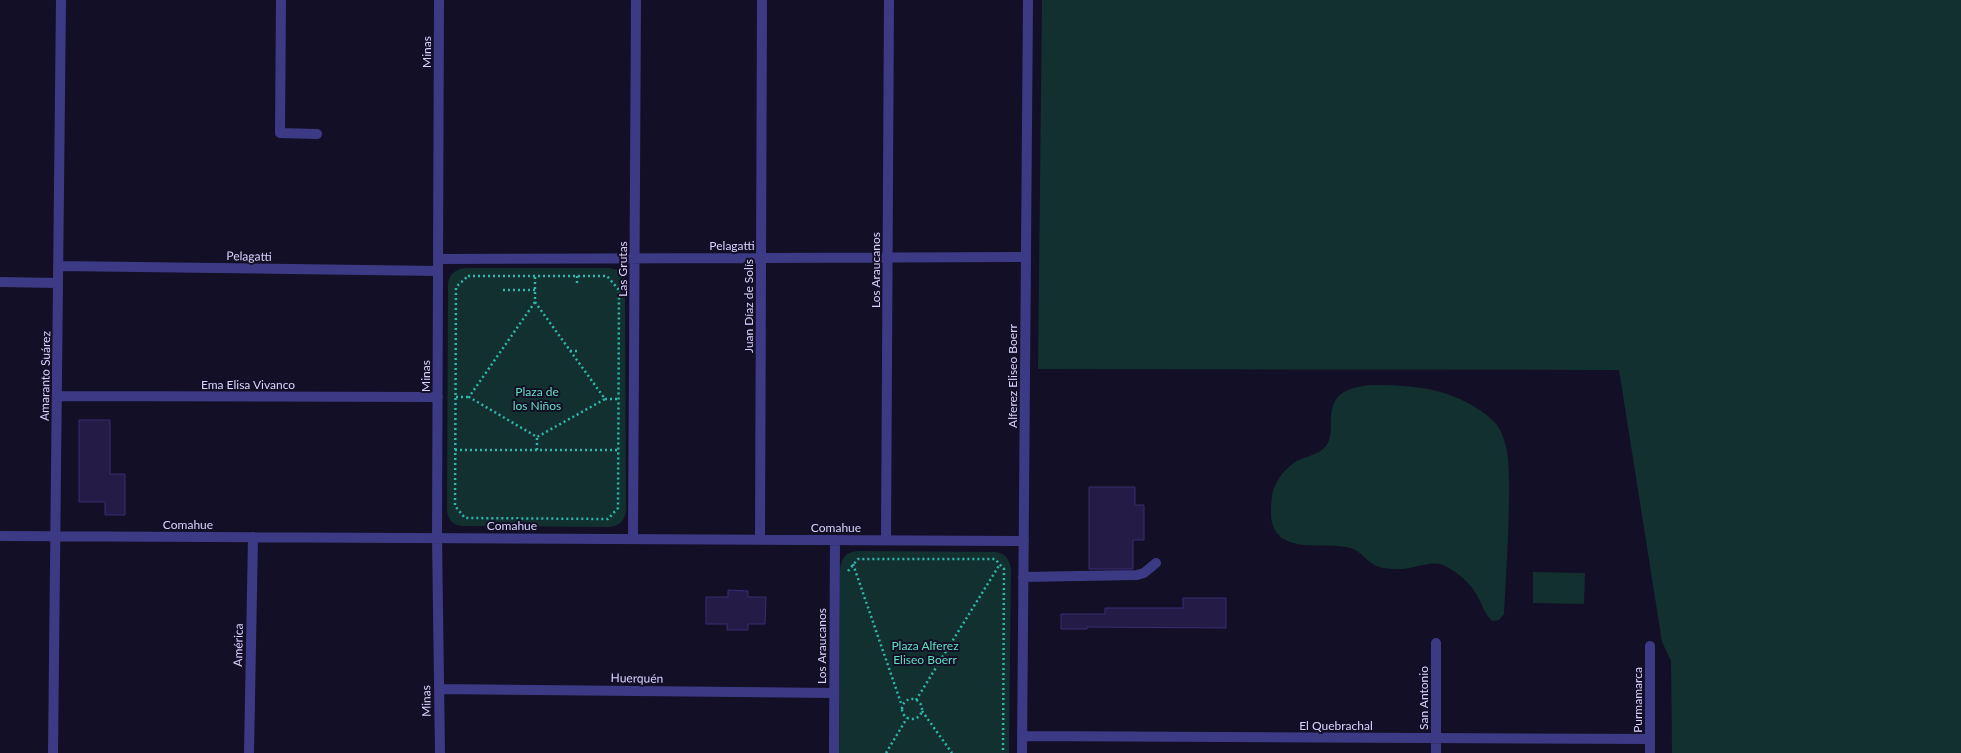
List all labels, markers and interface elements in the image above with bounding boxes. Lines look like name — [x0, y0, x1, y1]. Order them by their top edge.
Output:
street label: Minas — [419, 36, 434, 68]
street label: Los Araucanos — [868, 232, 883, 308]
street label: Pelagatti — [709, 238, 755, 253]
street label: Las Grutas — [615, 241, 630, 297]
street label: Pelagatti — [226, 248, 272, 264]
street label: Juan Díaz de Solís — [741, 259, 756, 353]
street label: Alferez Eliseo Boerr — [1005, 323, 1020, 428]
street label: Amaranto Suárez — [37, 330, 53, 421]
street label: Minas — [418, 360, 433, 392]
street label: Ema Elisa Vivanco — [201, 377, 295, 392]
park label: Plaza de los Niños — [513, 384, 561, 413]
street label: Comahue — [163, 517, 213, 532]
street label: Comahue — [487, 518, 537, 533]
street label: Comahue — [811, 520, 861, 535]
street label: Los Araucanos — [814, 608, 829, 684]
street label: América — [230, 623, 246, 667]
park label: Plaza Alferez Eliseo Boerr — [891, 638, 959, 667]
street label: San Antonio — [1416, 666, 1431, 730]
street label: Purmamarca — [1630, 667, 1645, 733]
street label: Huerquén — [611, 670, 663, 686]
street label: Minas — [418, 685, 434, 717]
street label: El Quebrachal — [1299, 718, 1373, 733]

